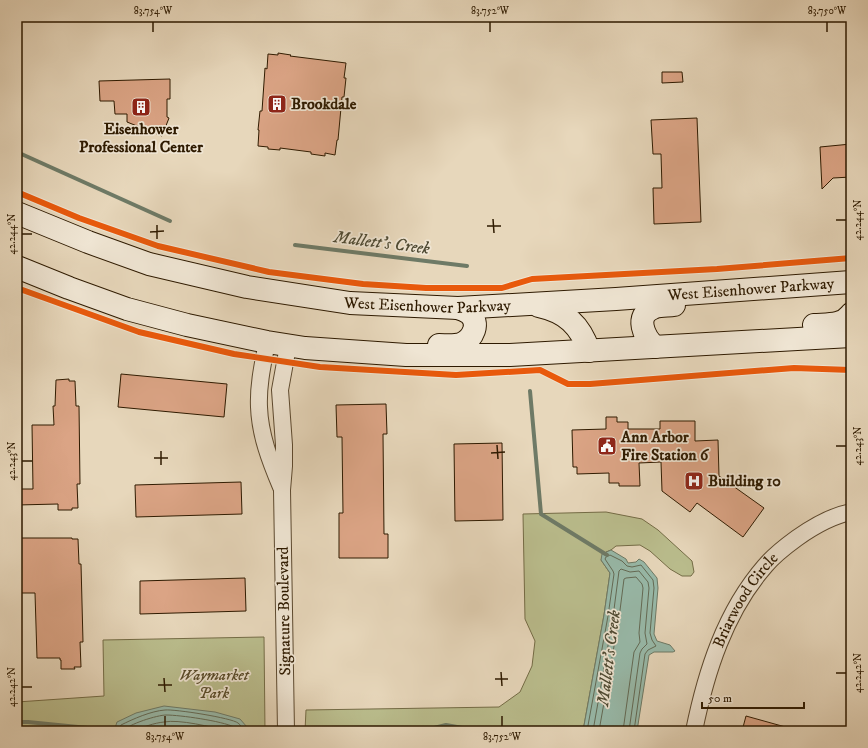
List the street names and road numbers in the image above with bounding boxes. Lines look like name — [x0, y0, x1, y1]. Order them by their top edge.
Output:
street label: West Eisenhower Parkway — [666, 273, 835, 305]
street label: West Eisenhower Parkway — [343, 293, 512, 318]
street label: Signature Boulevard — [273, 546, 295, 676]
street label: Briarwood Circle — [708, 548, 783, 651]

